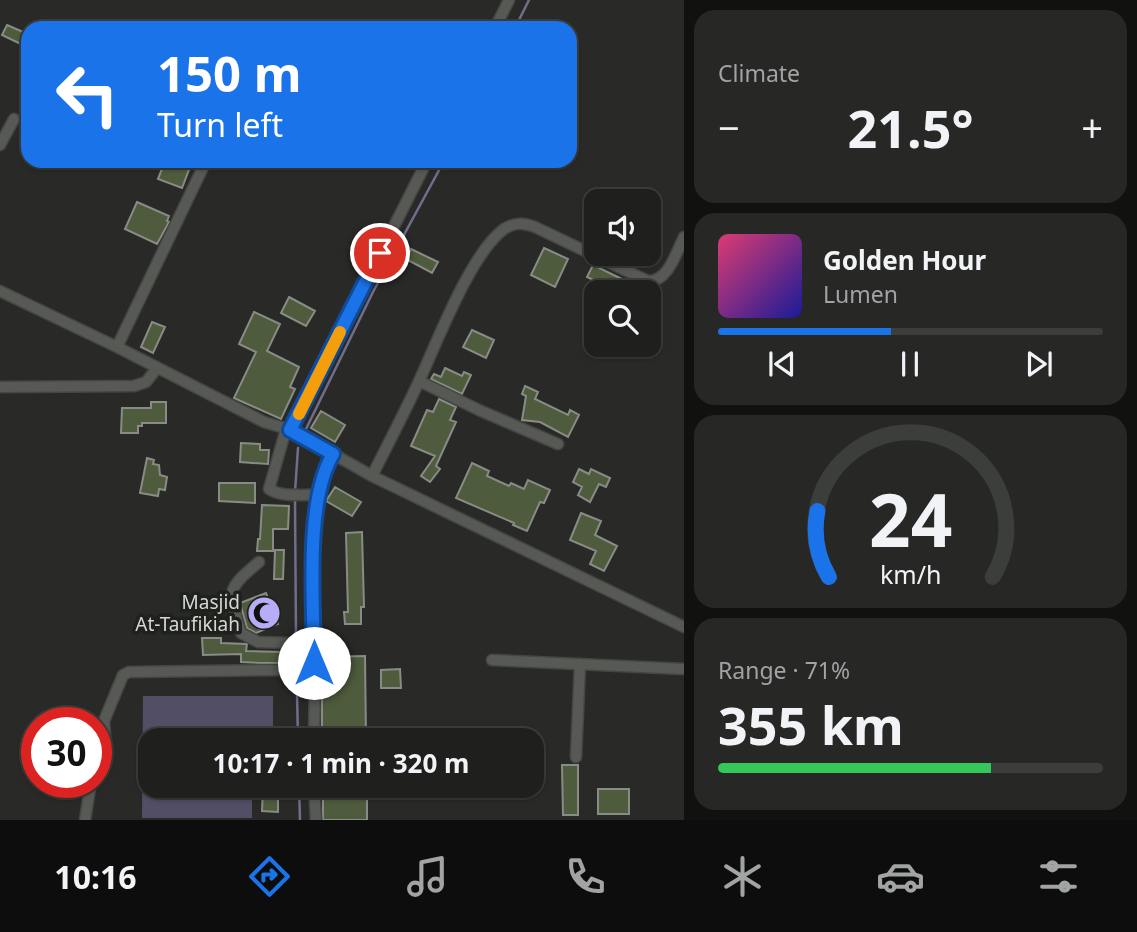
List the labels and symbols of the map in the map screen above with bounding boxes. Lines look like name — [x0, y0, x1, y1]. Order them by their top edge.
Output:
pin — [350, 223, 410, 283]
place label: Masjid At-Taufikiah — [135, 589, 240, 637]
mosque icon: Masjid At-Taufikiah — [245, 594, 283, 632]
position arrow — [277, 626, 351, 700]
speed limit sign: 30 — [21, 707, 112, 798]

